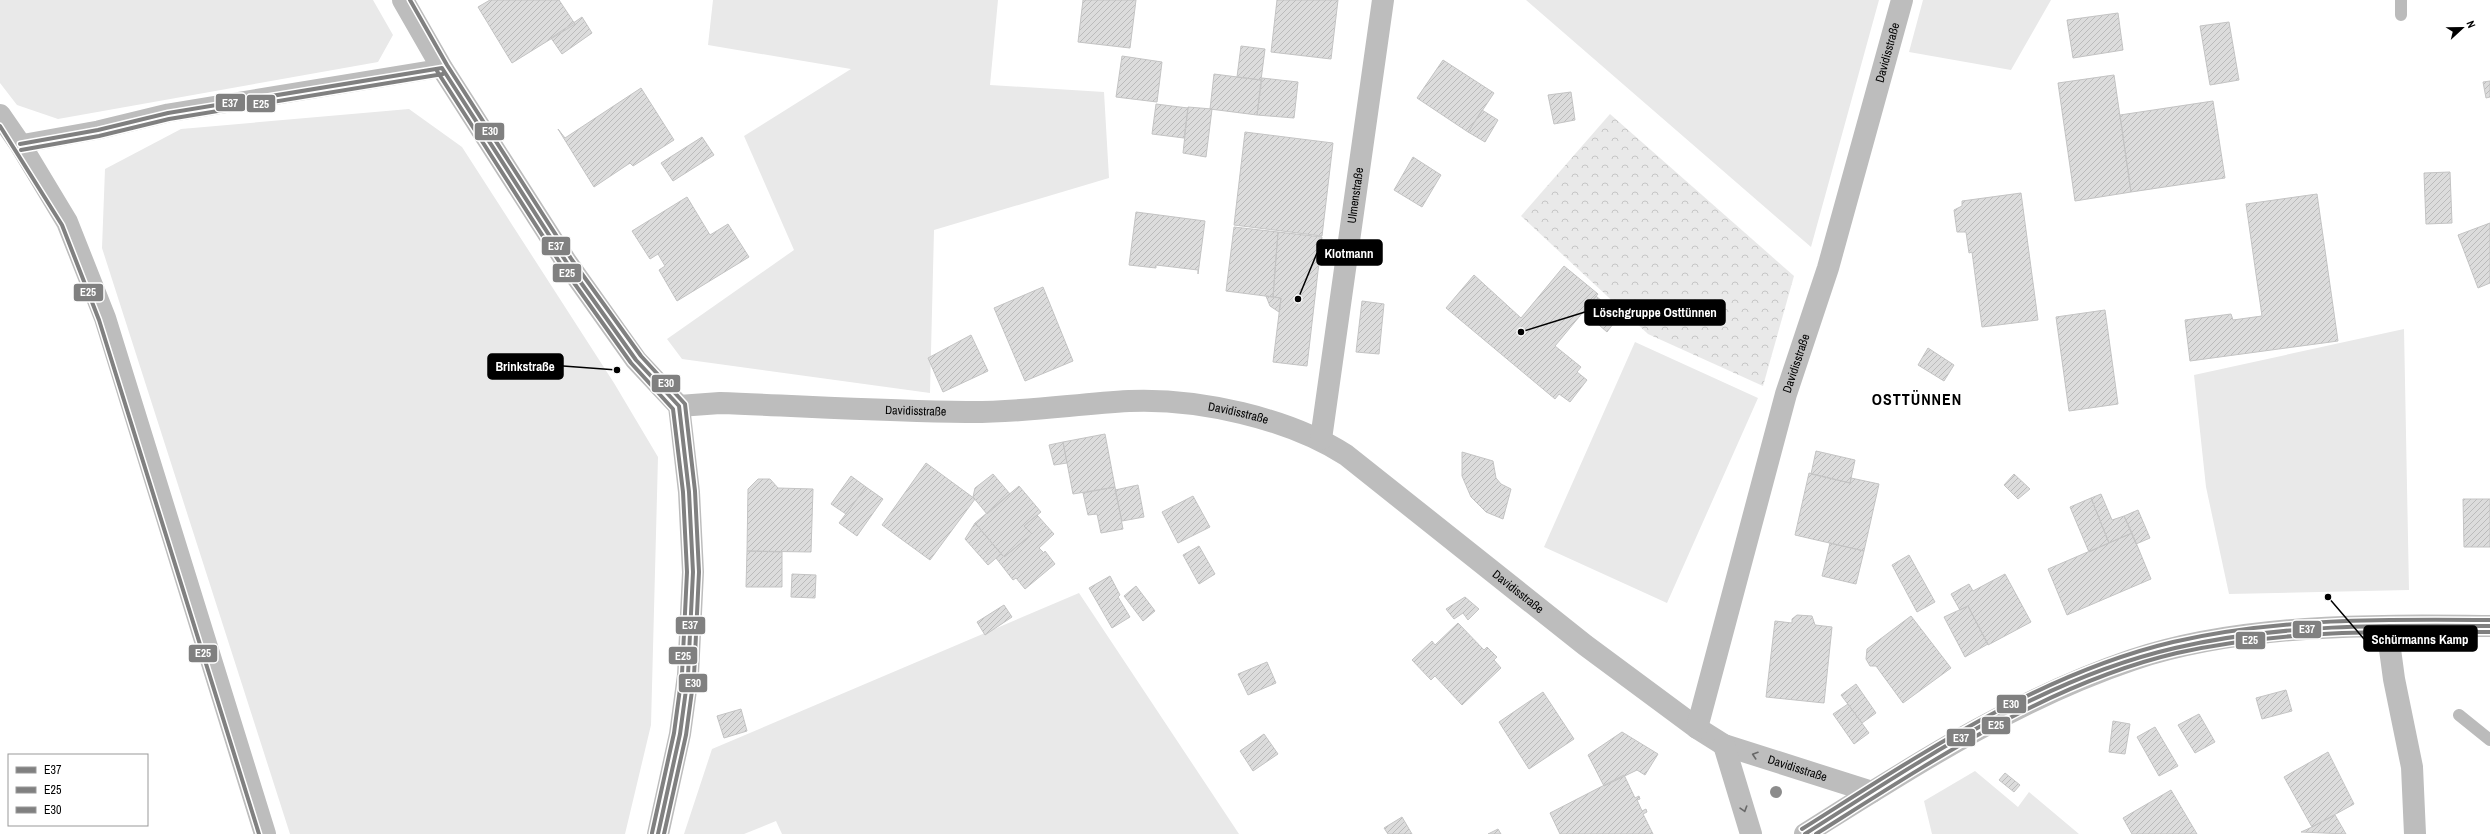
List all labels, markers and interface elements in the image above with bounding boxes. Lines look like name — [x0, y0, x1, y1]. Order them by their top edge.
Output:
north arrow — [2442, 8, 2482, 48]
text: N — [2464, 19, 2479, 30]
street label: Davidisstraße — [1872, 21, 1903, 84]
line badge: E37 — [215, 93, 246, 112]
line badge: E25 — [246, 94, 276, 113]
text: E37 — [222, 96, 238, 110]
text: E25 — [253, 97, 269, 111]
line badge: E30 — [474, 122, 505, 141]
text: E30 — [482, 124, 498, 138]
street label: Ulmenstraße — [1344, 166, 1367, 224]
line badge: E37 — [541, 236, 571, 256]
text: E37 — [548, 239, 564, 253]
callout: Klotmann — [1317, 240, 1382, 265]
text: Klotmann — [1324, 245, 1374, 262]
line badge: E25 — [552, 263, 582, 283]
text: E25 — [559, 266, 575, 280]
line badge: E25 — [73, 283, 104, 302]
text: E25 — [80, 285, 96, 299]
callout: Löschgruppe Osttünnen — [1585, 300, 1725, 325]
text: Löschgruppe Osttünnen — [1593, 304, 1717, 321]
street label: Davidisstraße — [1779, 332, 1814, 395]
callout: Brinkstraße — [488, 354, 563, 379]
text: Brinkstraße — [495, 358, 555, 375]
line badge: E30 — [651, 374, 681, 393]
text: E30 — [658, 376, 674, 390]
district label: OSTTÜNNEN — [1872, 388, 1962, 410]
street label: Davidisstraße — [1207, 398, 1270, 428]
street label: Davidisstraße — [885, 402, 947, 420]
street label: Davidisstraße — [1489, 566, 1547, 617]
line badge: E37 — [675, 616, 706, 635]
text: E37 — [682, 618, 698, 632]
line badge: E37 — [2292, 620, 2322, 639]
text: E37 — [2299, 622, 2315, 636]
callout: Schürmanns Kamp — [2364, 626, 2477, 651]
line badge: E25 — [2235, 631, 2266, 650]
text: Schürmanns Kamp — [2371, 631, 2469, 648]
text: E25 — [2242, 633, 2258, 647]
line badge: E25 — [188, 644, 218, 663]
text: E25 — [195, 646, 211, 660]
line badge: E25 — [668, 646, 698, 665]
text: E25 — [675, 649, 691, 663]
line badge: E30 — [678, 673, 708, 693]
text: E30 — [685, 676, 701, 690]
line badge: E30 — [1996, 694, 2027, 714]
text: E30 — [2003, 697, 2019, 711]
line badge: E25 — [1981, 716, 2011, 735]
text: E25 — [1988, 718, 2004, 732]
line badge: E37 — [1946, 728, 1976, 747]
text: E37 — [1953, 731, 1969, 745]
one-way arrow — [1751, 751, 1758, 760]
street label: Davidisstraße — [1766, 751, 1829, 785]
legend — [8, 754, 148, 826]
text: E37 — [44, 762, 62, 778]
text: E25 — [44, 782, 62, 798]
text: E30 — [44, 802, 62, 818]
one-way arrow — [1739, 805, 1748, 812]

